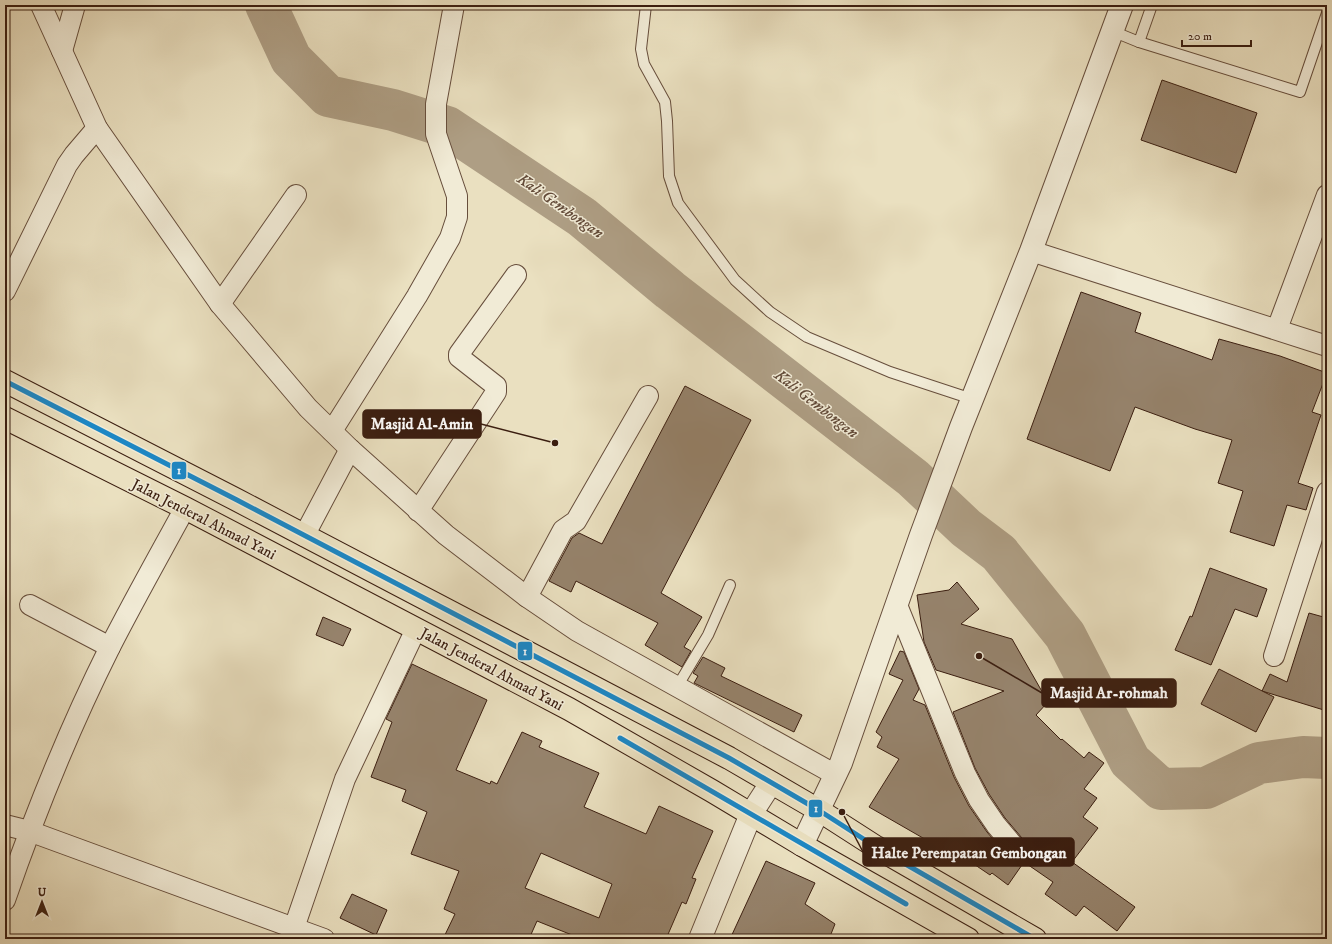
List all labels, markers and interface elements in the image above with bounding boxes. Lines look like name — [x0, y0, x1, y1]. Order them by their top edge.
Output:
scale bar — [1182, 22, 1251, 48]
text: 20 m — [1188, 29, 1212, 44]
water label: Kali Gembongan — [513, 168, 608, 243]
water label: Kali Gembongan — [770, 364, 862, 443]
callout: Masjid Al-Amin — [363, 410, 481, 438]
text: Masjid Al-Amin — [371, 414, 474, 434]
line badge: 1 — [171, 461, 187, 480]
text: 1 — [177, 464, 181, 478]
street label: Jalan Jenderal Ahmad Yani — [127, 474, 279, 564]
street label: Jalan Jenderal Ahmad Yani — [415, 623, 567, 715]
line badge: 1 — [517, 641, 533, 661]
text: 1 — [523, 645, 527, 659]
callout: Masjid Ar-rohmah — [1042, 679, 1176, 707]
text: Masjid Ar-rohmah — [1050, 683, 1169, 703]
line badge: 1 — [808, 799, 823, 818]
text: 1 — [814, 802, 818, 816]
callout: Halte Perempatan Gembongan — [863, 838, 1074, 866]
text: Halte Perempatan Gembongan — [871, 843, 1067, 863]
north arrow — [22, 882, 62, 922]
text: U — [38, 886, 47, 900]

